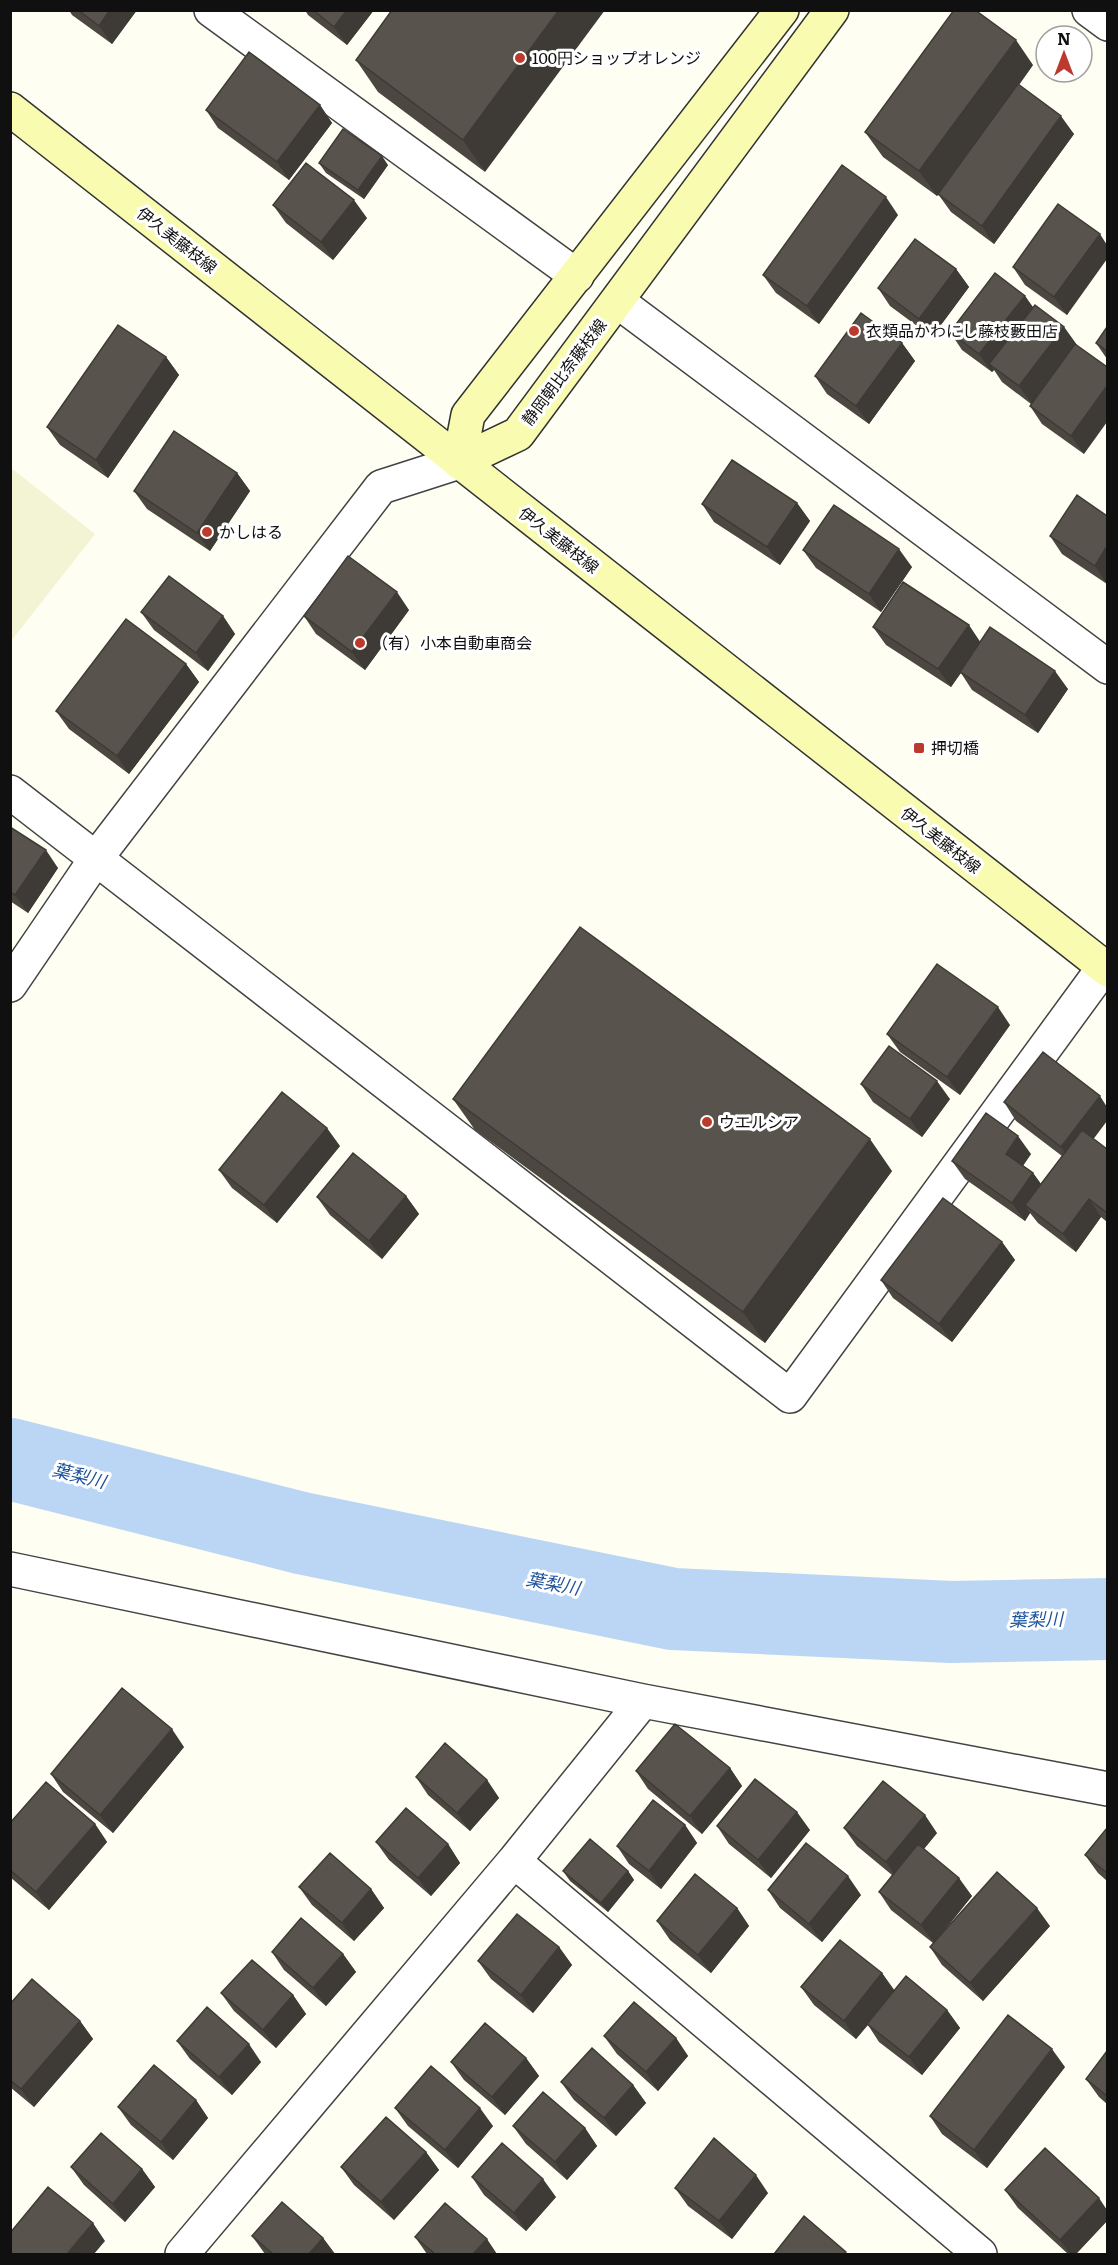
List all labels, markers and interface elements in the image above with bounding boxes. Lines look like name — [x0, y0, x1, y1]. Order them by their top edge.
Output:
north arrow — [1034, 24, 1094, 84]
text: N — [1057, 26, 1071, 50]
place label: 100円ショップオレンジ — [532, 45, 701, 69]
marker: 100円ショップオレンジ — [513, 51, 527, 65]
street label: 伊久美藤枝線 — [132, 200, 223, 278]
street label: 静岡朝比奈藤枝線 — [515, 313, 611, 430]
place label: 衣類品かわにし藤枝藪田店 — [866, 318, 1058, 342]
marker: 衣類品かわにし藤枝藪田店 — [847, 324, 861, 338]
street label: 伊久美藤枝線 — [514, 500, 605, 578]
place label: かしはる — [219, 519, 283, 543]
marker: かしはる — [200, 525, 214, 539]
place label: （有）小本自動車商会 — [372, 630, 532, 654]
marker: （有）小本自動車商会 — [353, 636, 367, 650]
place label: 押切橋 — [931, 735, 979, 759]
marker: 押切橋 — [912, 741, 926, 755]
street label: 伊久美藤枝線 — [896, 800, 987, 878]
place label: ウエルシア — [719, 1109, 799, 1133]
marker: ウエルシア — [700, 1115, 714, 1129]
water label: 葉梨川 — [50, 1455, 111, 1495]
water label: 葉梨川 — [524, 1564, 584, 1601]
water label: 葉梨川 — [1009, 1604, 1065, 1632]

